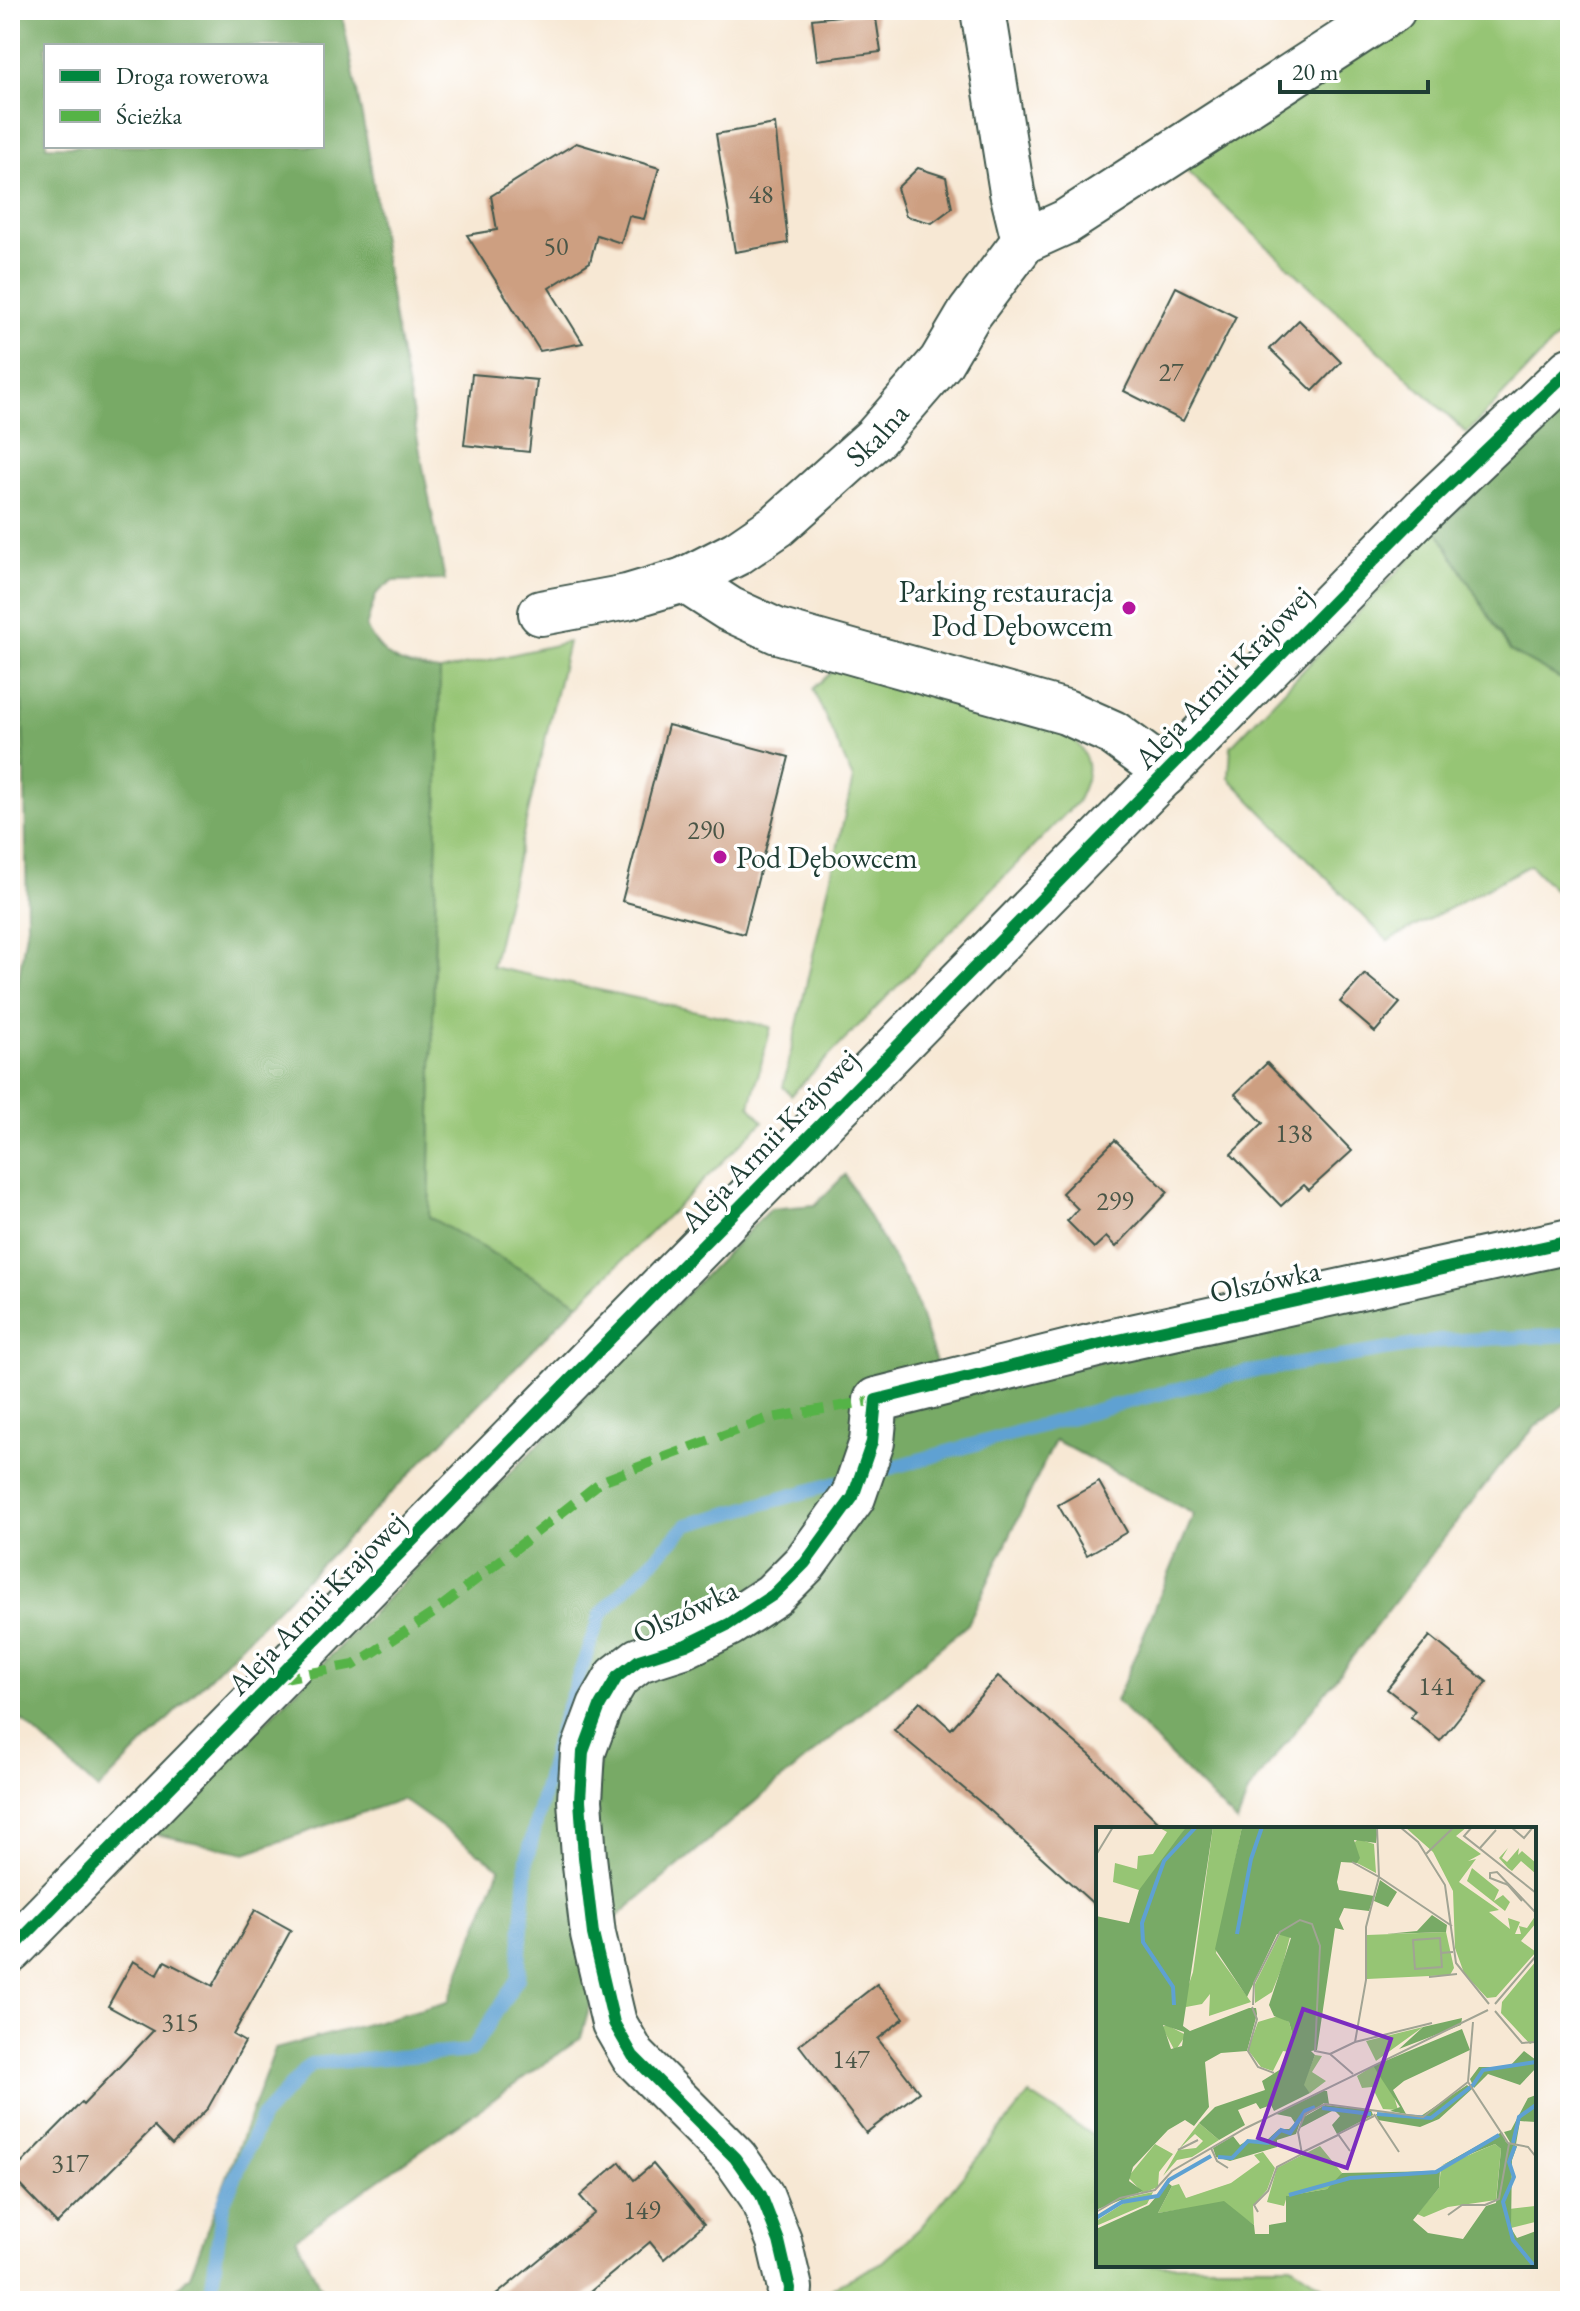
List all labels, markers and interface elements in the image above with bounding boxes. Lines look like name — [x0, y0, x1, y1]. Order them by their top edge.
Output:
legend — [44, 44, 324, 148]
scale bar — [1280, 44, 1428, 94]
text: 20 m — [1292, 56, 1339, 87]
text: Droga rowerowa — [116, 60, 269, 91]
text: Ścieżka — [116, 100, 182, 131]
house number: 48 — [749, 177, 773, 211]
house number: 50 — [544, 229, 568, 263]
house number: 27 — [1159, 355, 1184, 389]
street label: Skalna — [837, 394, 917, 475]
place label: Parking restauracja Pod Dębowcem — [899, 572, 1113, 645]
street label: Aleja Armii Krajowej — [1125, 577, 1321, 778]
marker: Parking restauracja Pod Dębowcem — [1120, 599, 1138, 617]
house number: 290 — [687, 813, 725, 847]
place label: Pod Dębowcem — [736, 838, 918, 877]
marker: Pod Dębowcem — [711, 848, 729, 866]
street label: Aleja Armii Krajowej — [671, 1040, 867, 1241]
house number: 138 — [1275, 1116, 1313, 1150]
house number: 299 — [1096, 1184, 1134, 1218]
street label: Olszówka — [1206, 1250, 1324, 1312]
street label: Aleja Armii Krajowej — [218, 1503, 414, 1704]
street label: Olszówka — [626, 1570, 744, 1652]
house number: 141 — [1418, 1669, 1456, 1703]
inset map — [1096, 1827, 1536, 2267]
house number: 315 — [161, 2005, 199, 2039]
house number: 147 — [832, 2042, 870, 2076]
house number: 317 — [51, 2146, 89, 2180]
house number: 149 — [623, 2193, 661, 2227]

